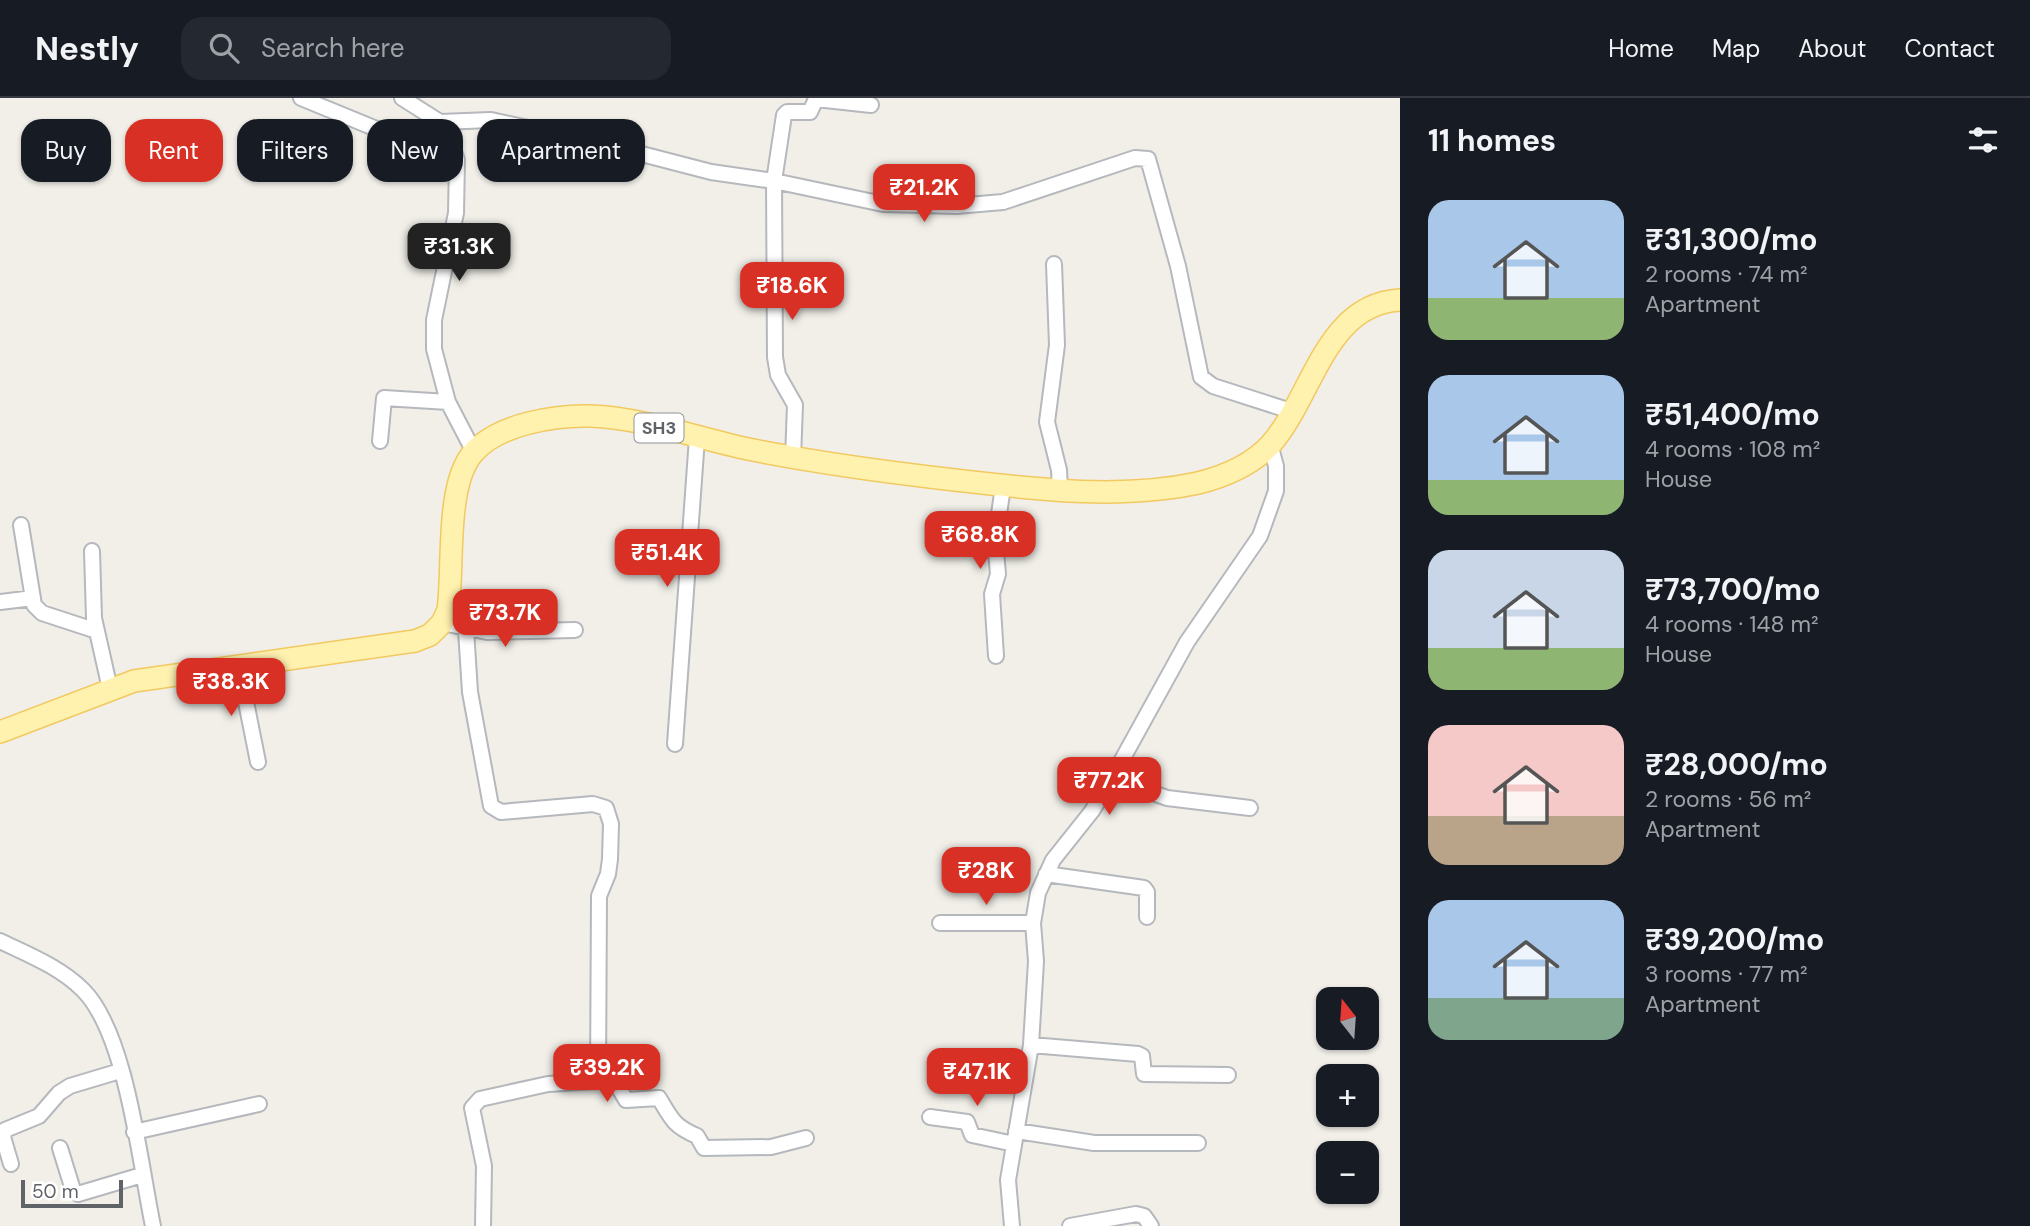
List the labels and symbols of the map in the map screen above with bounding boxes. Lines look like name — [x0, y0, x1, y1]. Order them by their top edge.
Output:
pin: ₹21.2K — [867, 164, 981, 224]
pin: ₹31.3K — [402, 223, 516, 283]
pin: ₹18.6K — [735, 262, 849, 322]
road number: SH3 — [634, 414, 684, 442]
pin: ₹68.8K — [923, 512, 1037, 571]
pin: ₹51.4K — [610, 530, 724, 589]
pin: ₹73.7K — [448, 589, 562, 649]
pin: ₹38.3K — [174, 658, 288, 718]
pin: ₹77.2K — [1052, 758, 1166, 817]
pin: ₹28K — [945, 848, 1027, 907]
north arrow — [1316, 987, 1379, 1050]
pin: ₹39.2K — [550, 1044, 664, 1104]
pin: ₹47.1K — [920, 1048, 1034, 1108]
scale bar — [21, 1177, 122, 1209]

